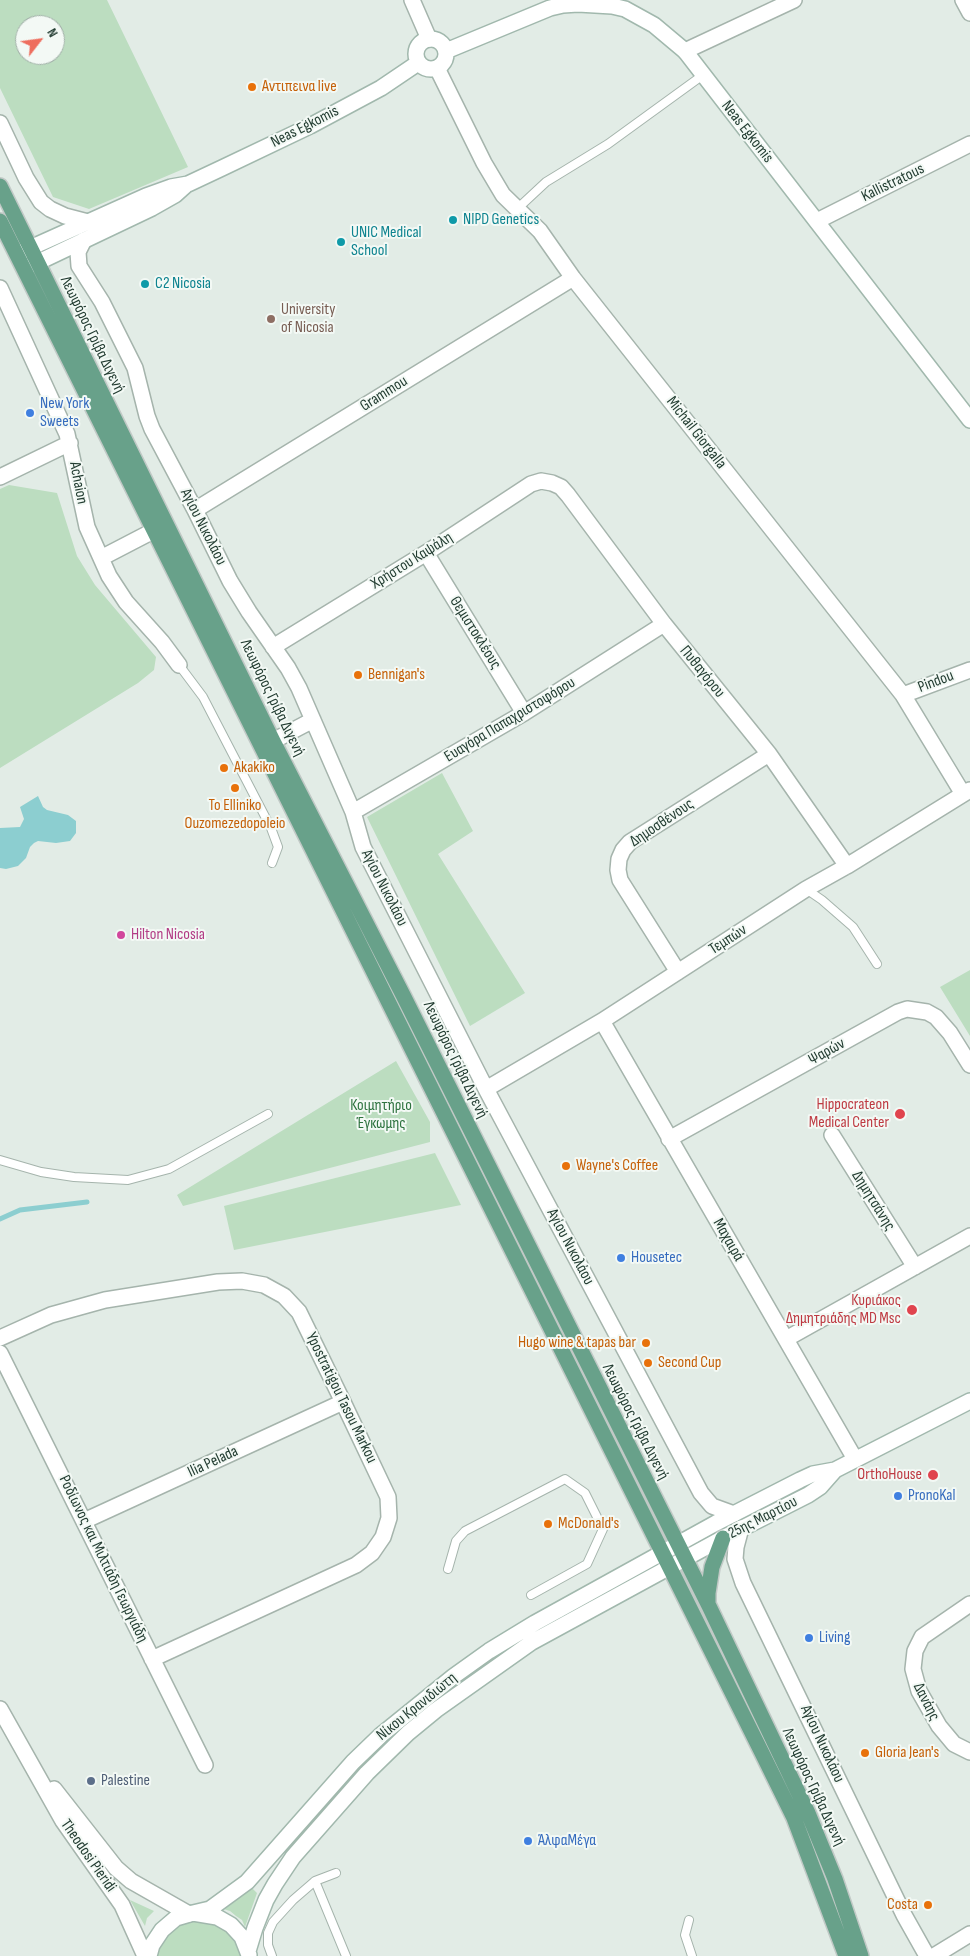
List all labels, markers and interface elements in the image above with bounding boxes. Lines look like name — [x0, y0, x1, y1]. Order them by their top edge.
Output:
north arrow — [15, 15, 65, 65]
text: N — [43, 25, 62, 40]
place label: Αντιπεινα live — [262, 77, 337, 97]
marker: Αντιπεινα live — [246, 81, 258, 93]
street label: Neas Egkomis — [717, 97, 777, 167]
street label: Neas Egkomis — [268, 102, 342, 152]
street label: Kallistratous — [858, 160, 928, 206]
place label: NIPD Genetics — [463, 210, 539, 230]
marker: NIPD Genetics — [447, 214, 459, 226]
place label: UNIC Medical School — [351, 223, 422, 261]
marker: UNIC Medical School — [335, 236, 347, 248]
street label: Λεωφόρος Γρίβα Διγενή — [55, 273, 129, 397]
place label: C2 Nicosia — [155, 274, 211, 294]
marker: C2 Nicosia — [139, 278, 151, 290]
place label: University of Nicosia — [281, 300, 335, 338]
marker: University of Nicosia — [265, 313, 277, 325]
street label: Grammou — [357, 372, 411, 416]
street label: Michail Giorgalla — [662, 393, 730, 473]
place label: New York Sweets — [40, 394, 89, 432]
marker: New York Sweets — [24, 407, 36, 419]
street label: Achaion — [64, 460, 92, 506]
street label: Αγίου Νικολάου — [176, 486, 230, 568]
street label: Χρήστου Καψάλη — [368, 528, 456, 594]
street label: Θεμιστοκλέους — [445, 593, 505, 673]
street label: Λεωφόρος Γρίβα Διγενή — [235, 636, 309, 760]
street label: Πυθαγόρου — [675, 642, 729, 702]
place label: Bennigan's — [368, 665, 425, 685]
street label: Pindou — [915, 666, 957, 698]
marker: Bennigan's — [352, 669, 364, 681]
street label: Ευαγόρα Παπαχριστοφόρου — [441, 673, 579, 767]
place label: Akakiko — [234, 758, 275, 778]
marker: Akakiko — [218, 762, 230, 774]
marker: To Elliniko Ouzomezedopoleio — [229, 782, 241, 794]
street label: Δημοσθένους — [626, 795, 698, 851]
place label: To Elliniko Ouzomezedopoleio — [185, 796, 285, 834]
street label: Αγίου Νικολάου — [357, 847, 411, 929]
street label: Τεμπών — [706, 921, 750, 959]
place label: Hilton Nicosia — [131, 925, 205, 945]
marker: Hilton Nicosia — [115, 929, 127, 941]
street label: Λεωφόρος Γρίβα Διγενή — [418, 998, 492, 1122]
street label: Ψαρών — [805, 1034, 849, 1070]
place label: Hippocrateon Medical Center — [809, 1095, 889, 1133]
park label: Κοιμητήριο Έγκωμης — [350, 1096, 412, 1134]
marker: Hippocrateon Medical Center — [893, 1107, 907, 1121]
place label: Wayne's Coffee — [576, 1156, 658, 1176]
marker: Wayne's Coffee — [560, 1160, 572, 1172]
street label: Δημητσάνης — [847, 1167, 899, 1235]
street label: Αγίου Νικολάου — [542, 1206, 598, 1288]
street label: Μαχαιρά — [708, 1215, 748, 1265]
place label: Housetec — [631, 1248, 682, 1268]
marker: Housetec — [615, 1252, 627, 1264]
place label: Κυριάκος Δημητριάδης MD Msc — [786, 1291, 901, 1329]
marker: Κυριάκος Δημητριάδης MD Msc — [905, 1303, 919, 1317]
street label: Ypostratigou Tasou Markou — [301, 1329, 381, 1467]
place label: Hugo wine & tapas bar — [518, 1333, 636, 1353]
marker: Hugo wine & tapas bar — [640, 1337, 652, 1349]
place label: Second Cup — [658, 1353, 721, 1373]
marker: Second Cup — [642, 1357, 654, 1369]
street label: Λεωφόρος Γρίβα Διγενή — [597, 1361, 673, 1483]
street label: Ilia Pelada — [185, 1442, 241, 1482]
place label: OrthoHouse — [857, 1465, 922, 1485]
marker: OrthoHouse — [926, 1468, 940, 1482]
street label: Ροδίωνος και Μιλτιάδη Γεωργιάδη — [54, 1472, 152, 1646]
place label: PronoKal — [908, 1486, 956, 1506]
marker: PronoKal — [892, 1490, 904, 1502]
street label: 25ης Μαρτίου — [725, 1492, 801, 1544]
place label: McDonald's — [558, 1514, 619, 1534]
marker: McDonald's — [542, 1518, 554, 1530]
place label: Living — [819, 1628, 850, 1648]
marker: Living — [803, 1632, 815, 1644]
street label: Νίκου Κρανιδιώτη — [373, 1669, 461, 1745]
street label: Δανάης — [908, 1680, 944, 1724]
street label: Αγίου Νικολάου — [796, 1702, 848, 1786]
street label: Λεωφόρος Γρίβα Διγενή — [777, 1725, 849, 1849]
place label: Gloria Jean's — [875, 1743, 939, 1763]
marker: Gloria Jean's — [859, 1747, 871, 1759]
place label: Palestine — [101, 1771, 150, 1791]
marker: Palestine — [85, 1775, 97, 1787]
street label: Theodosi Pieridi — [56, 1816, 120, 1896]
place label: ΆλφαΜέγα — [538, 1831, 596, 1851]
marker: ΆλφαΜέγα — [522, 1835, 534, 1847]
place label: Costa — [887, 1895, 918, 1915]
marker: Costa — [922, 1899, 934, 1911]

